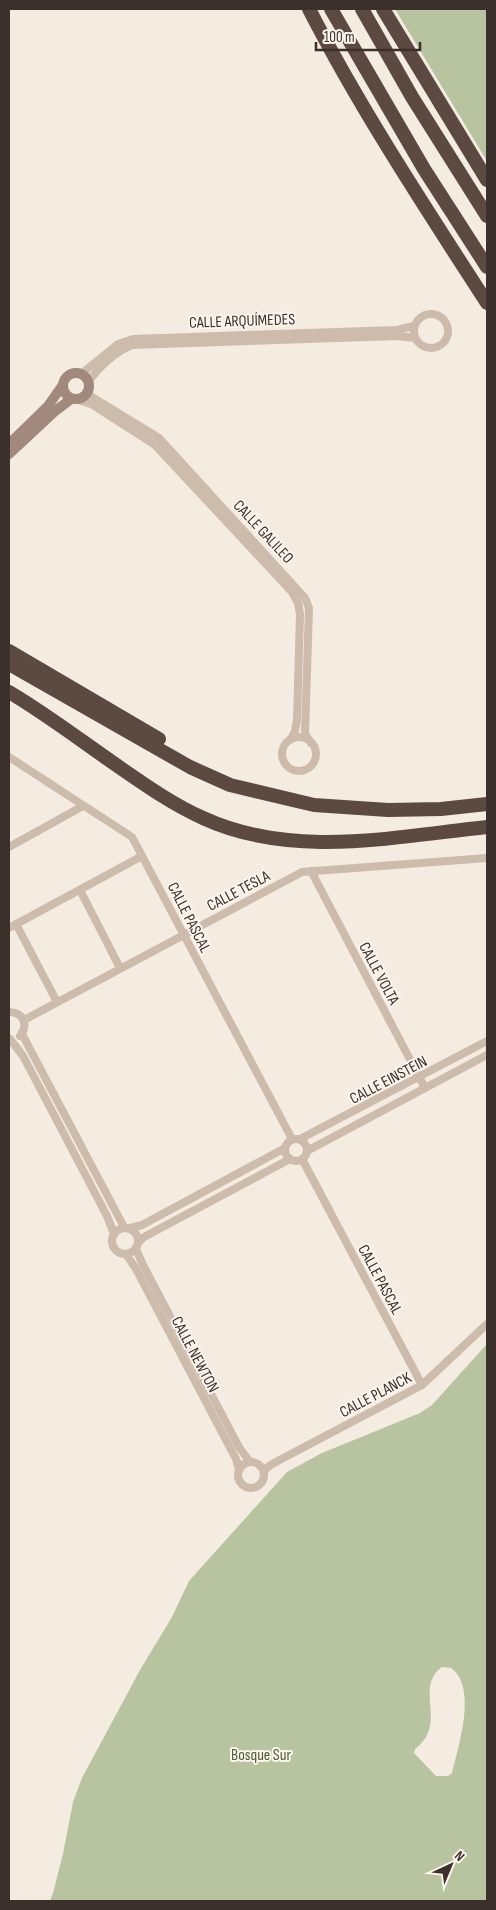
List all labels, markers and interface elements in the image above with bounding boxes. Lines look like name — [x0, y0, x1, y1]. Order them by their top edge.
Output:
scale bar — [316, 20, 420, 52]
text: 100 m — [324, 28, 355, 47]
street label: CALLE ARQUÍMEDES — [189, 310, 296, 333]
street label: CALLE GALILEO — [229, 496, 297, 568]
street label: CALLE TESLA — [204, 867, 274, 916]
street label: CALLE PASCAL — [163, 879, 214, 956]
street label: CALLE VOLTA — [354, 939, 403, 1008]
street label: CALLE EINSTEIN — [347, 1052, 431, 1109]
street label: CALLE PASCAL — [353, 1242, 406, 1318]
street label: CALLE NEWTON — [167, 1314, 223, 1396]
street label: CALLE PLANCK — [337, 1368, 415, 1422]
park label: Bosque Sur — [231, 1746, 291, 1765]
north arrow — [426, 1840, 476, 1890]
text: N — [451, 1847, 468, 1865]

